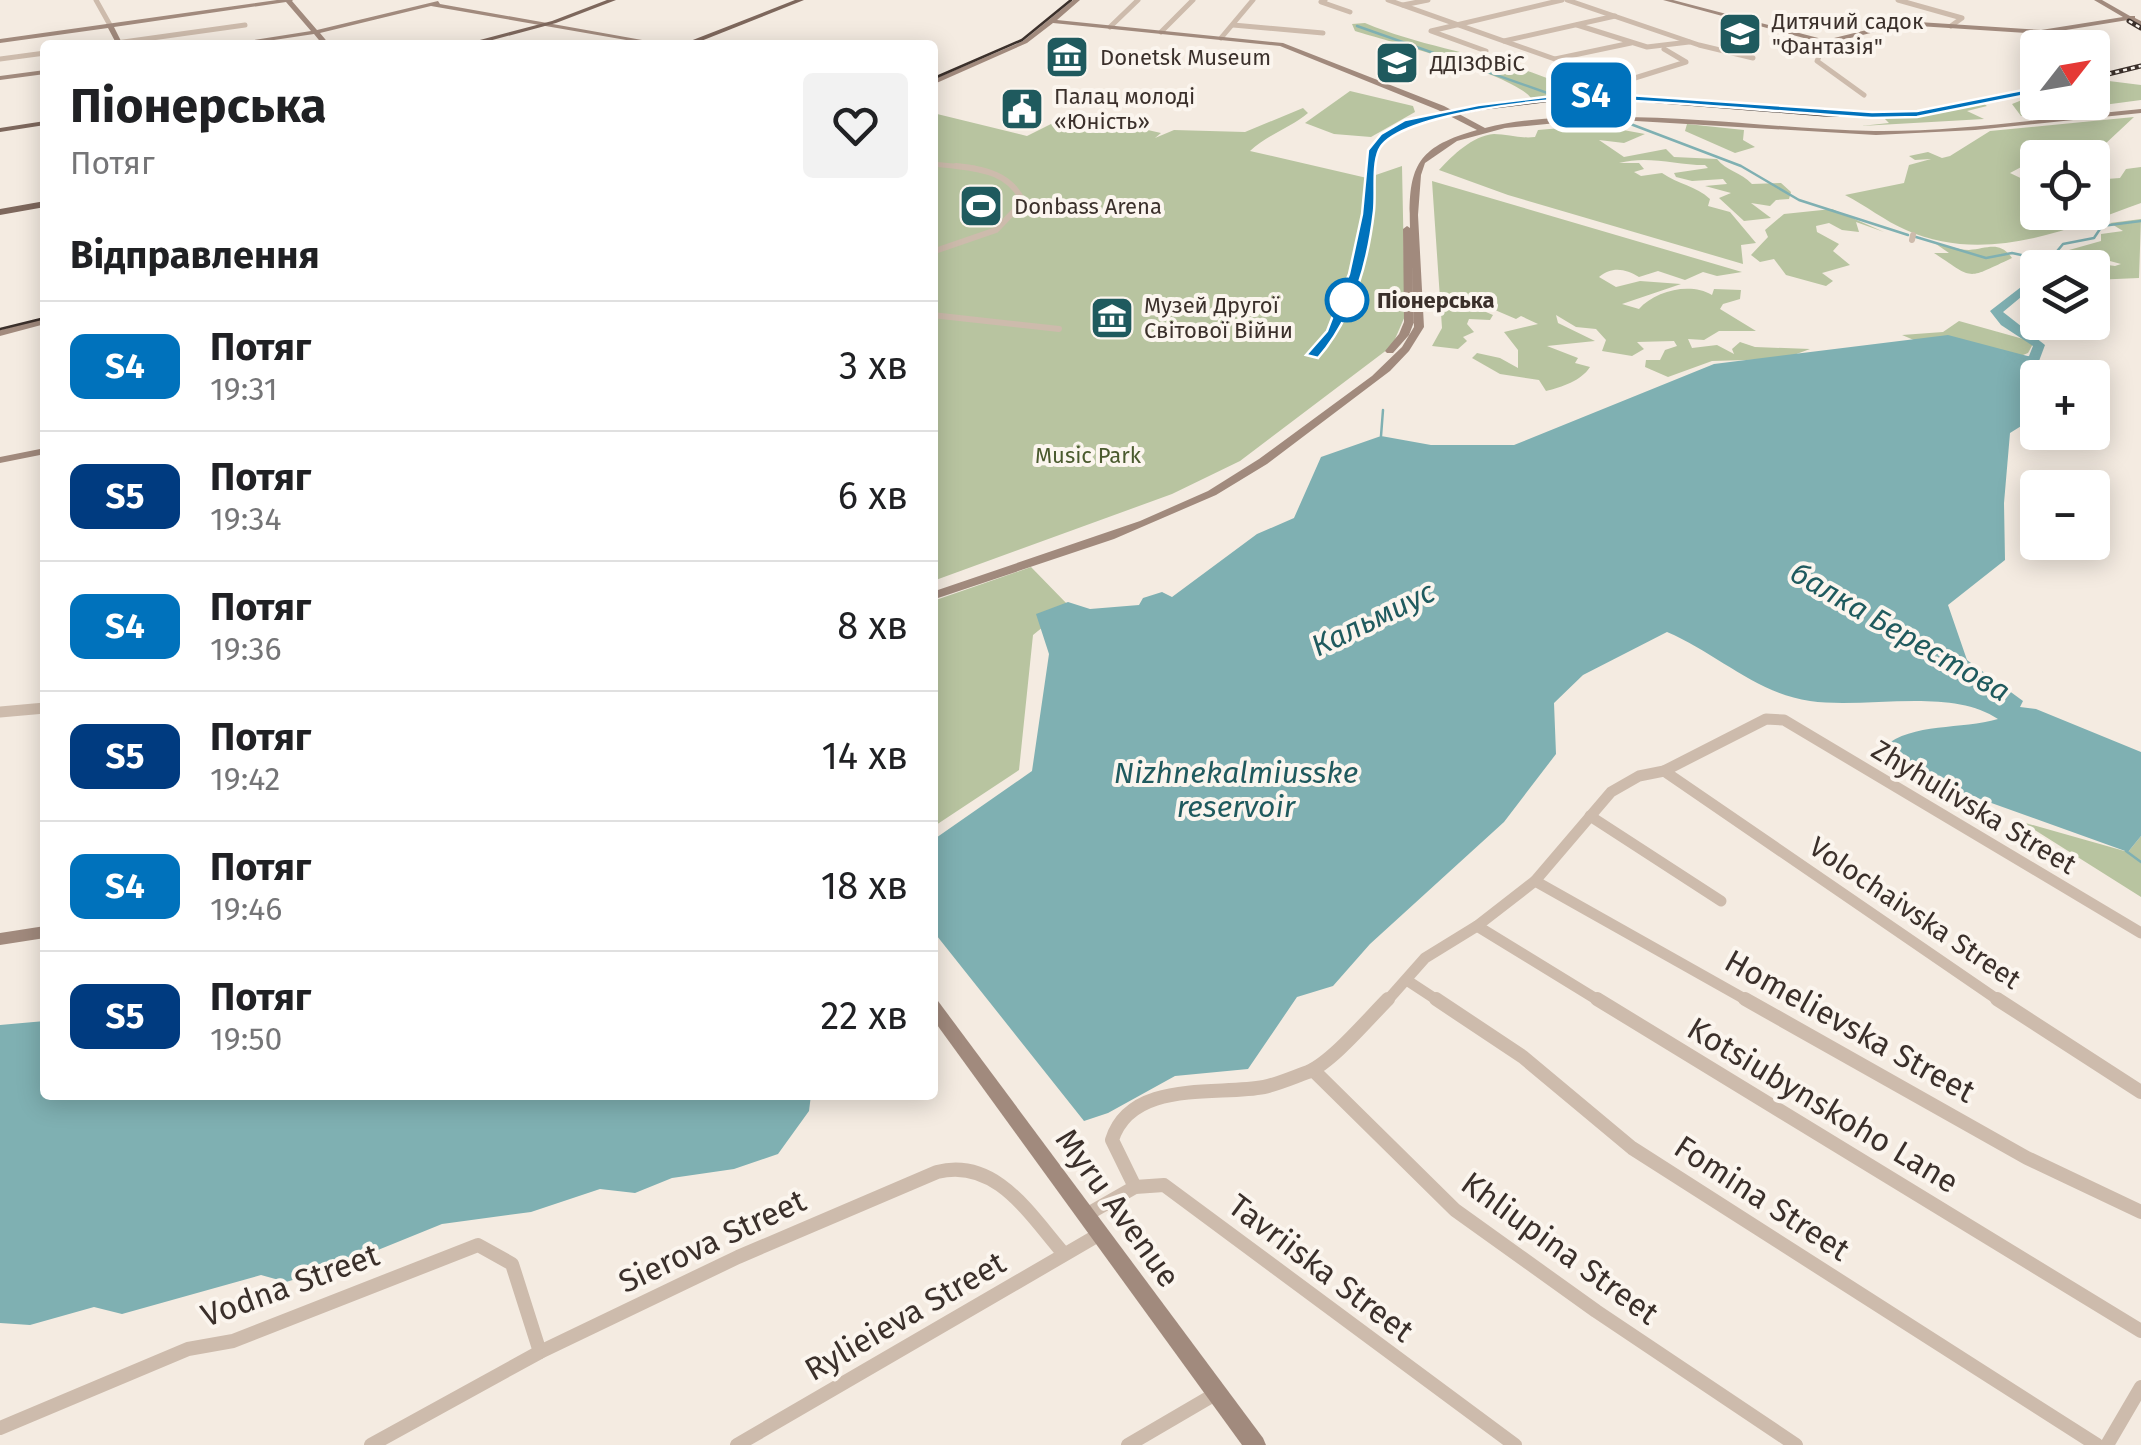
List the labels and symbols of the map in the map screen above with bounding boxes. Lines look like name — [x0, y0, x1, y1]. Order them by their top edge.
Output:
place label: Дитячий садок "Фантазія" — [1771, 8, 1924, 60]
school or university icon: Дитячий садок "Фантазія" — [1717, 11, 1763, 57]
north arrow — [2020, 30, 2110, 120]
museum icon: Donetsk Museum — [1044, 34, 1090, 80]
school or university icon: ДДІЗФВіС — [1374, 40, 1420, 86]
place label: Donetsk Museum — [1100, 44, 1271, 71]
place label: ДДІЗФВіС — [1429, 50, 1525, 77]
line badge: S4 — [1546, 62, 1636, 128]
place label: Палац молоді «Юність» — [1054, 83, 1195, 135]
public building icon: Палац молоді «Юність» — [999, 86, 1045, 132]
sports icon: Donbass Arena — [958, 183, 1004, 229]
place label: Donbass Arena — [1014, 193, 1162, 220]
marker: Піонерська — [1326, 279, 1368, 321]
place label: Піонерська — [1377, 287, 1495, 314]
place label: Музей Другої Світової Війни — [1144, 292, 1293, 344]
museum icon: Музей Другої Світової Війни — [1089, 295, 1135, 341]
park label: Music Park — [1035, 442, 1142, 469]
water label: балка Берестова — [1784, 555, 2016, 709]
water label: Кальмиус — [1306, 573, 1441, 664]
street label: Zhyhulivska Street — [1866, 733, 2083, 881]
water label: Nizhnekalmiusske reservoir — [1114, 755, 1358, 825]
street label: Volochaivska Street — [1803, 830, 2028, 996]
street label: Homelievska Street — [1718, 941, 1982, 1111]
street label: Kotsiubynskoho Lane — [1681, 1009, 1965, 1201]
street label: Myru Avenue — [1048, 1121, 1188, 1295]
street label: Fomina Street — [1667, 1127, 1857, 1269]
street label: Khliupina Street — [1454, 1164, 1666, 1332]
street label: Sierova Street — [613, 1181, 812, 1301]
street label: Tavriiska Street — [1221, 1186, 1421, 1350]
street label: Vodna Street — [196, 1235, 384, 1335]
street label: Rylieieva Street — [798, 1243, 1012, 1389]

